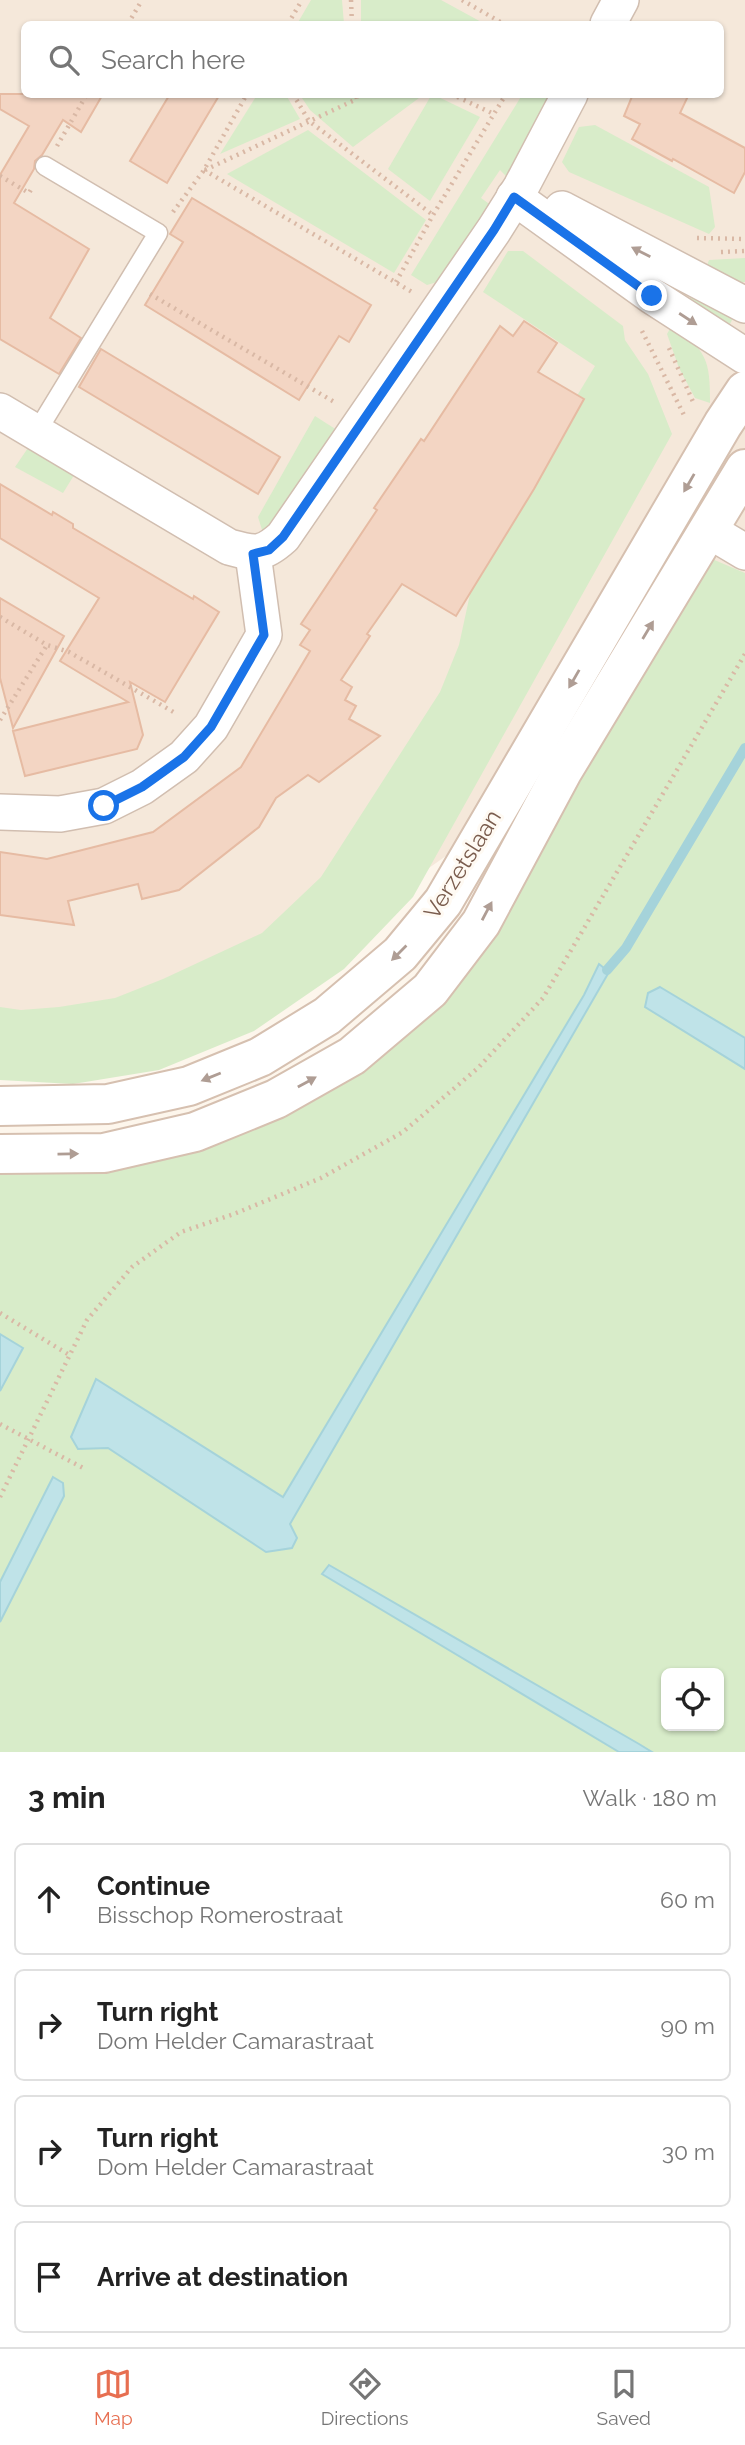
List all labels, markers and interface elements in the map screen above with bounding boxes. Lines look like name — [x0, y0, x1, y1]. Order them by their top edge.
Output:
search box — [21, 21, 724, 98]
icon: search — [45, 41, 83, 79]
text: Search here — [101, 45, 245, 75]
one-way arrow — [631, 246, 651, 257]
route end — [636, 280, 667, 311]
one-way arrow — [679, 313, 698, 326]
one-way arrow — [682, 474, 695, 493]
one-way arrow — [641, 620, 654, 640]
one-way arrow — [567, 670, 580, 689]
route start — [88, 790, 119, 821]
street label: Verzetslaan — [418, 804, 506, 924]
one-way arrow — [482, 901, 493, 921]
one-way arrow — [391, 945, 408, 962]
one-way arrow — [200, 1071, 221, 1082]
one-way arrow — [297, 1076, 316, 1088]
one-way arrow — [57, 1148, 79, 1160]
map controls — [661, 1668, 724, 1731]
button: locate — [661, 1668, 724, 1731]
text: 3 min — [28, 1780, 106, 1815]
text: Walk · 180 m — [583, 1784, 717, 1811]
text: Continue — [97, 1871, 210, 1901]
icon: ahead — [30, 1880, 68, 1918]
text: 60 m — [660, 1886, 715, 1913]
text: Bisschop Romerostraat — [97, 1901, 343, 1928]
text: Turn right — [97, 1997, 218, 2027]
icon: right — [30, 2006, 68, 2044]
text: 90 m — [660, 2012, 715, 2039]
text: Dom Helder Camarastraat — [97, 2027, 374, 2054]
text: Turn right — [97, 2123, 218, 2153]
icon: right — [30, 2132, 68, 2170]
text: 30 m — [662, 2138, 715, 2165]
text: Dom Helder Camarastraat — [97, 2153, 374, 2180]
icon: arrive — [30, 2258, 68, 2296]
text: Arrive at destination — [97, 2262, 348, 2292]
tab: Map — [94, 2365, 133, 2429]
tab: Directions — [321, 2365, 409, 2429]
tab: Saved — [597, 2365, 651, 2429]

